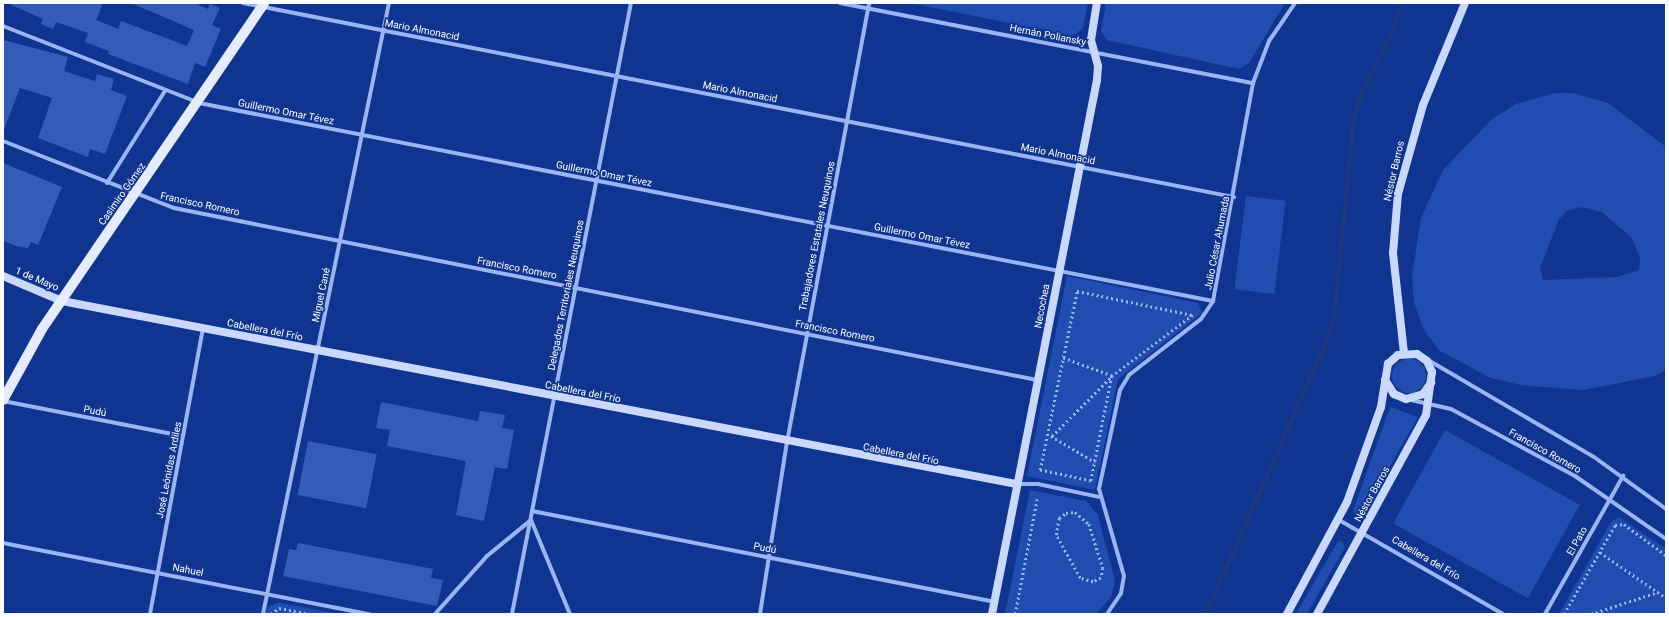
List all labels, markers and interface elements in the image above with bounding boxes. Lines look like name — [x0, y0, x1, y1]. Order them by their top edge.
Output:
street label: Mario Almonacid — [384, 17, 460, 43]
street label: Hernán Poliansky — [1009, 22, 1087, 48]
street label: Mario Almonacid — [702, 79, 778, 105]
street label: Guillermo Omar Tévez — [237, 97, 335, 127]
street label: Néstor Barros — [1381, 140, 1407, 202]
street label: Mario Almonacid — [1020, 141, 1096, 167]
street label: Guillermo Omar Tévez — [555, 159, 653, 189]
street label: Casimiro Gómez — [96, 160, 148, 228]
street label: Trabajadores Estatales Neuquinos — [797, 160, 837, 312]
street label: Francisco Romero — [159, 190, 241, 218]
street label: Julio César Ahumada — [1202, 195, 1232, 291]
street label: Delegados Territoriales Neuquinos — [546, 219, 586, 371]
street label: Guillermo Omar Tévez — [873, 221, 971, 251]
street label: Francisco Romero — [476, 254, 558, 282]
street label: 1 de Mayo — [13, 264, 61, 294]
street label: Miguel Cané — [309, 267, 333, 323]
street label: Necochea — [1032, 283, 1052, 329]
street label: Cabellera del Frío — [226, 317, 304, 343]
street label: Francisco Romero — [794, 317, 876, 345]
street label: Cabellera del Frío — [544, 379, 622, 405]
street label: Pudú — [83, 403, 107, 419]
street label: José Leónidas Ardiles — [154, 421, 184, 519]
street label: Francisco Romero — [1507, 426, 1583, 476]
street label: Cabellera del Frío — [862, 441, 940, 467]
street label: Néstor Barros — [1352, 464, 1392, 524]
street label: El Pato — [1564, 524, 1590, 558]
street label: Cabellera del Frío — [1390, 534, 1462, 582]
street label: Pudú — [753, 540, 777, 556]
street label: Nahuel — [171, 561, 205, 579]

